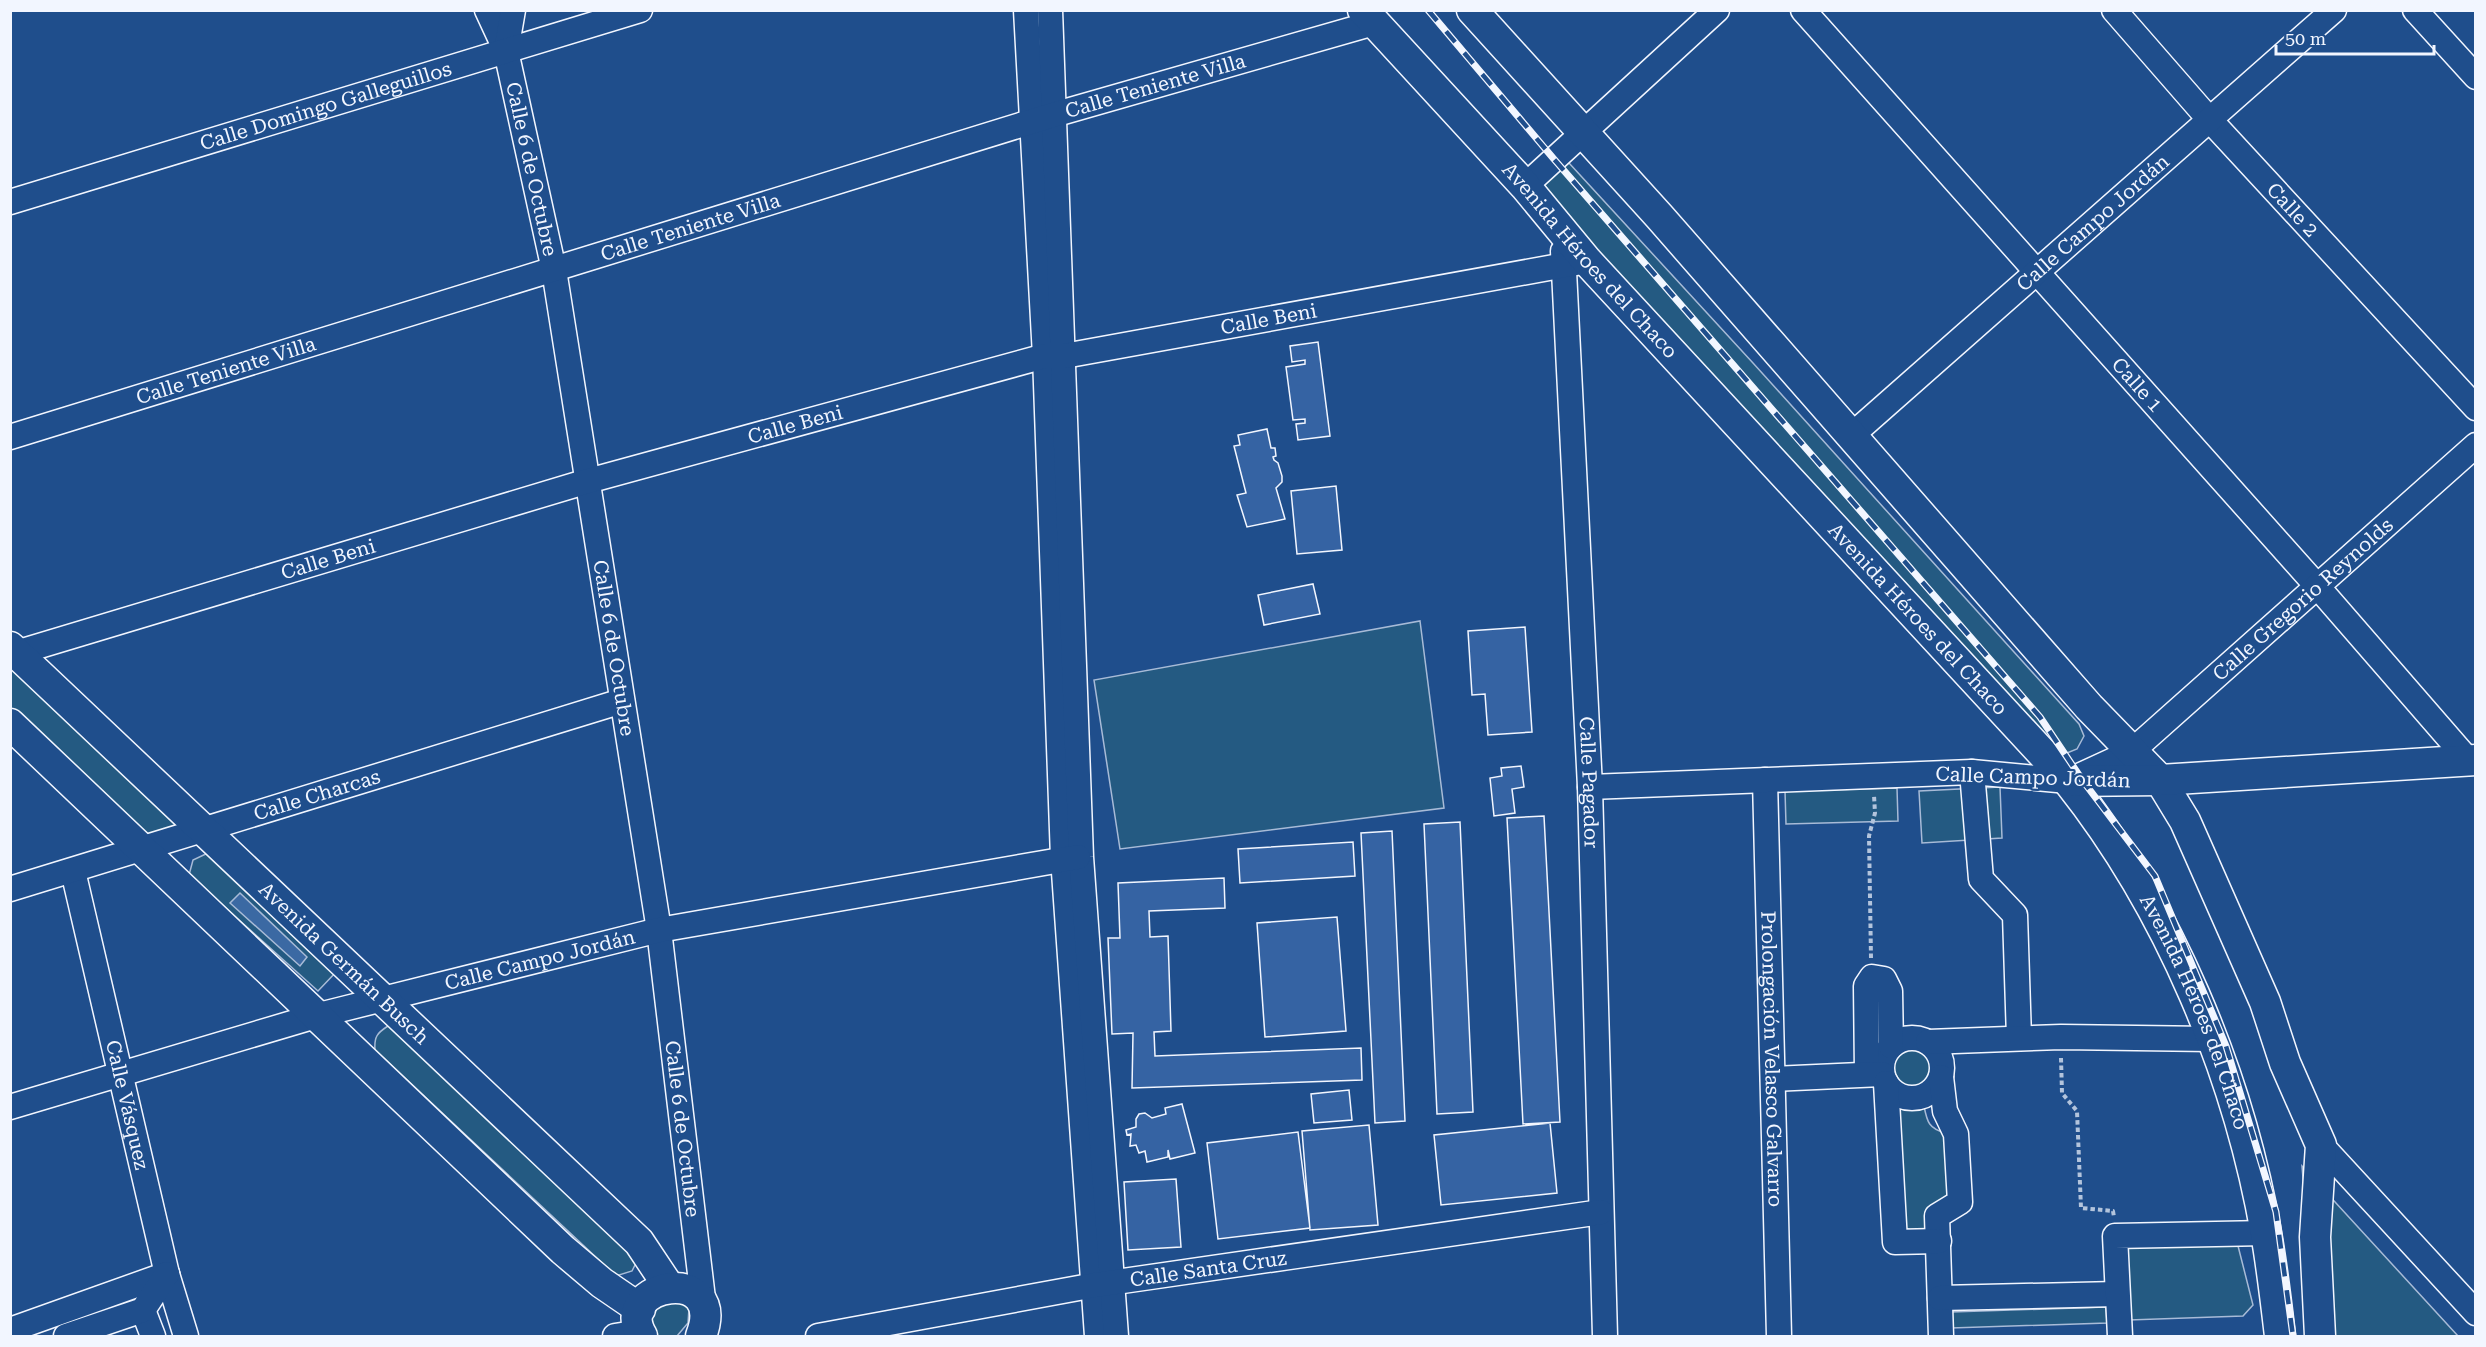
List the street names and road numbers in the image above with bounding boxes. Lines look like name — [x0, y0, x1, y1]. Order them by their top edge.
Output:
street label: Calle Teniente Villa — [1062, 48, 1249, 123]
street label: Calle Domingo Galleguillos — [197, 56, 454, 155]
street label: Calle 6 de Octubre — [501, 80, 563, 258]
street label: Calle Campo Jordán — [2012, 149, 2174, 296]
street label: Avenida Héroes del Chaco — [1497, 157, 1683, 363]
street label: Calle 2 — [2262, 178, 2324, 242]
street label: Calle Teniente Villa — [598, 188, 783, 266]
street label: Calle Beni — [1219, 298, 1319, 339]
street label: Calle Teniente Villa — [133, 331, 319, 409]
street label: Calle 1 — [2107, 352, 2168, 417]
street label: Calle Beni — [745, 400, 845, 449]
street label: Calle Gregorio Reynolds — [2208, 513, 2398, 686]
street label: Avenida Héroes del Chaco — [1823, 518, 2013, 720]
street label: Calle Beni — [278, 534, 378, 585]
street label: Calle 6 de Octubre — [588, 558, 640, 738]
street label: Calle Pagador — [1574, 716, 1604, 849]
street label: Calle Campo Jordán — [1935, 762, 2131, 792]
street label: Calle Charcas — [251, 764, 383, 825]
street label: Avenida Germán Busch — [254, 877, 434, 1049]
street label: Avenida Héroes del Chaco — [2135, 890, 2254, 1132]
street label: Prolongación Velasco Galvarro — [1756, 911, 1788, 1207]
street label: Calle Campo Jordán — [442, 924, 638, 995]
street label: Calle Vásquez — [101, 1038, 154, 1172]
street label: Calle 6 de Octubre — [660, 1039, 705, 1219]
street label: Calle Santa Cruz — [1128, 1246, 1288, 1292]

